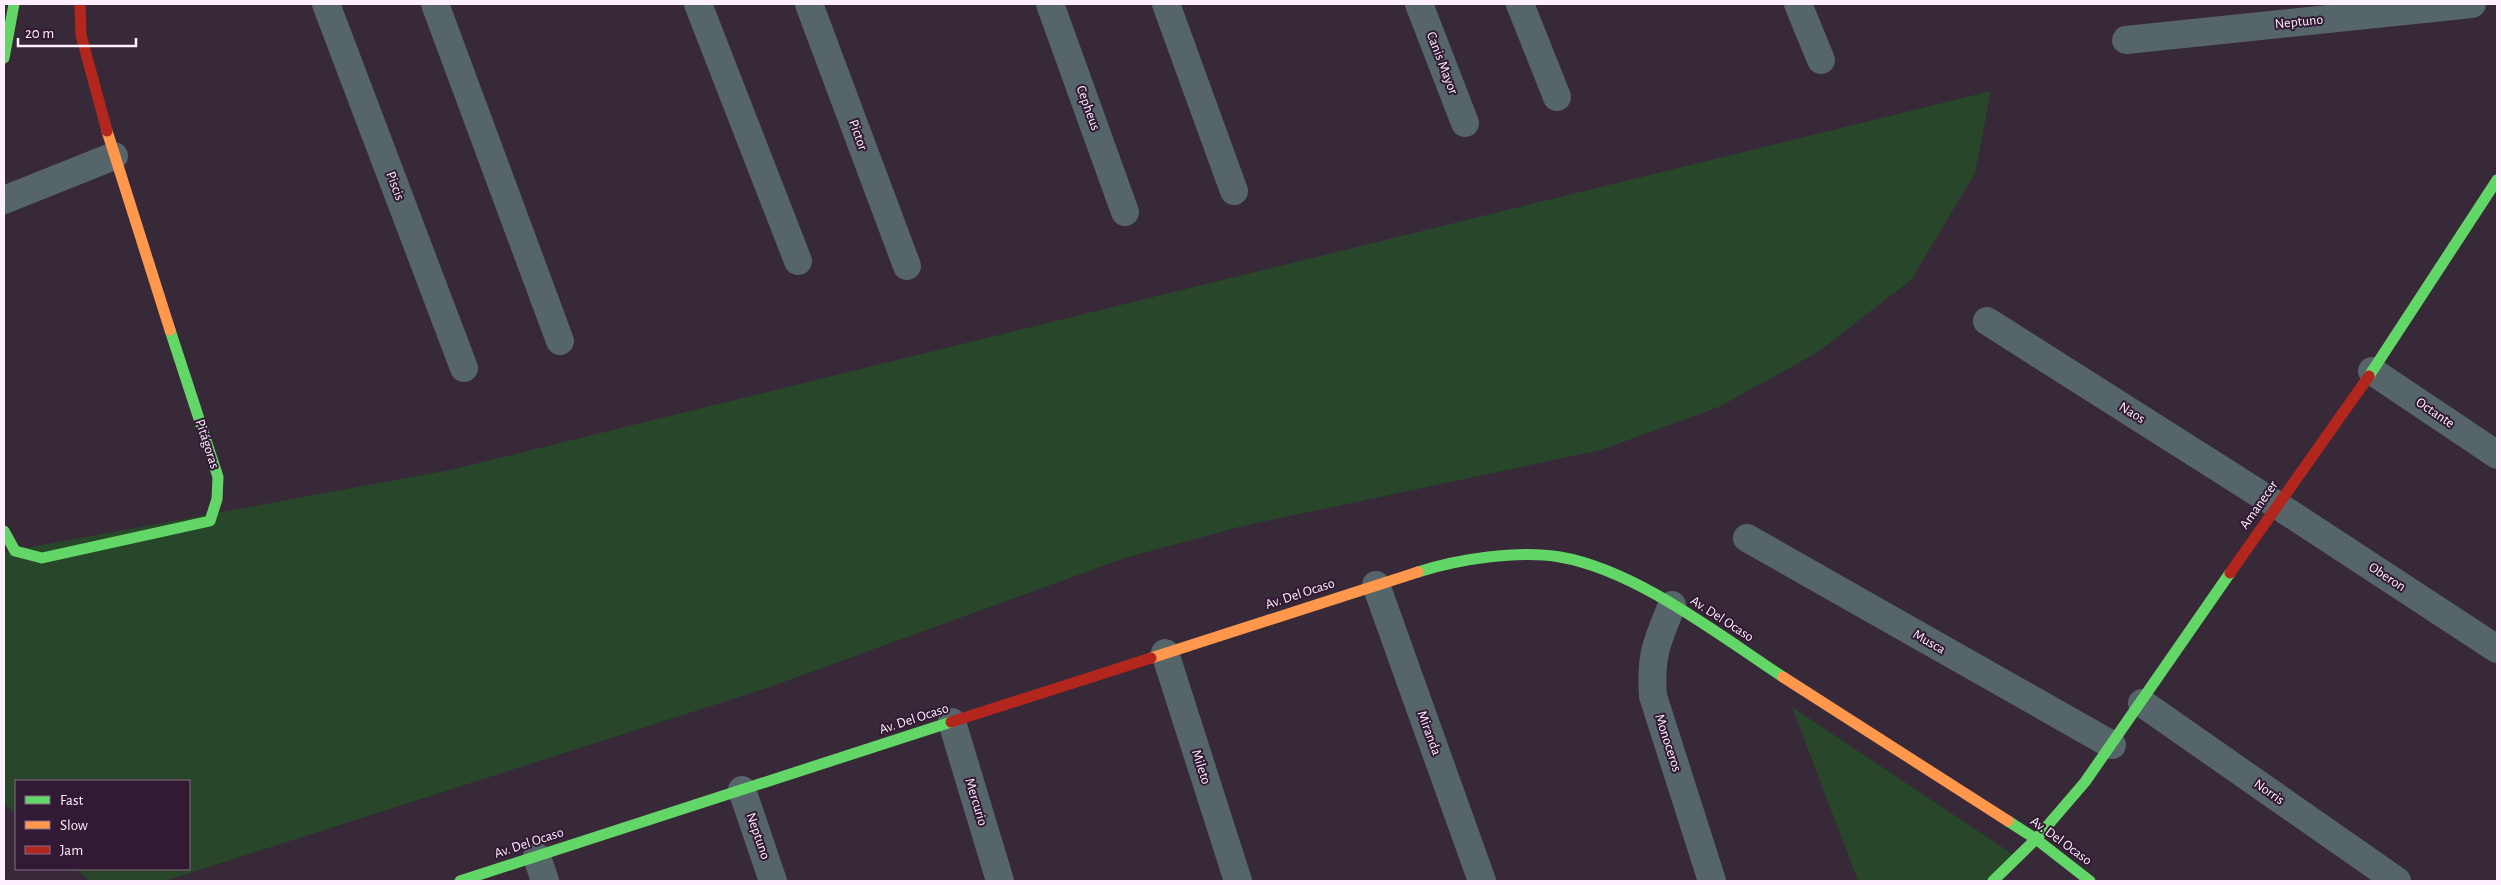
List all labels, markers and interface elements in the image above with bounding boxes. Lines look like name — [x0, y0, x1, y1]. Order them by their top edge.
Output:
street label: Neptuno — [2274, 12, 2324, 31]
scale bar — [18, 15, 135, 47]
text: 20 m — [25, 26, 54, 41]
street label: Canis Mayor — [1424, 30, 1461, 97]
street label: Cepheus — [1073, 84, 1103, 132]
street label: Pictor — [846, 118, 870, 153]
street label: Piscis — [383, 170, 407, 202]
street label: Octante — [2413, 395, 2457, 431]
street label: Naos — [2117, 400, 2147, 426]
street label: Pitágoras — [192, 417, 222, 471]
street label: Amanecer — [2237, 478, 2281, 532]
street label: Oberon — [2366, 560, 2408, 594]
street label: Av. Del Ocaso — [1263, 576, 1337, 612]
street label: Av. Del Ocaso — [1688, 593, 1756, 645]
street label: Musca — [1910, 627, 1948, 657]
street label: Av. Del Ocaso — [877, 701, 951, 737]
street label: Miranda — [1415, 709, 1444, 758]
street label: Monoceros — [1652, 712, 1684, 774]
street label: Mileto — [1189, 748, 1213, 786]
street label: Mercurio — [962, 777, 990, 828]
street label: Norris — [2251, 777, 2287, 807]
legend — [15, 780, 190, 870]
text: Fast — [60, 793, 84, 808]
street label: Neptuno — [743, 811, 773, 861]
street label: Av. Del Ocaso — [2028, 814, 2094, 868]
text: Slow — [60, 818, 88, 833]
street label: Av. Del Ocaso — [492, 825, 566, 861]
text: Jam — [60, 843, 83, 858]

